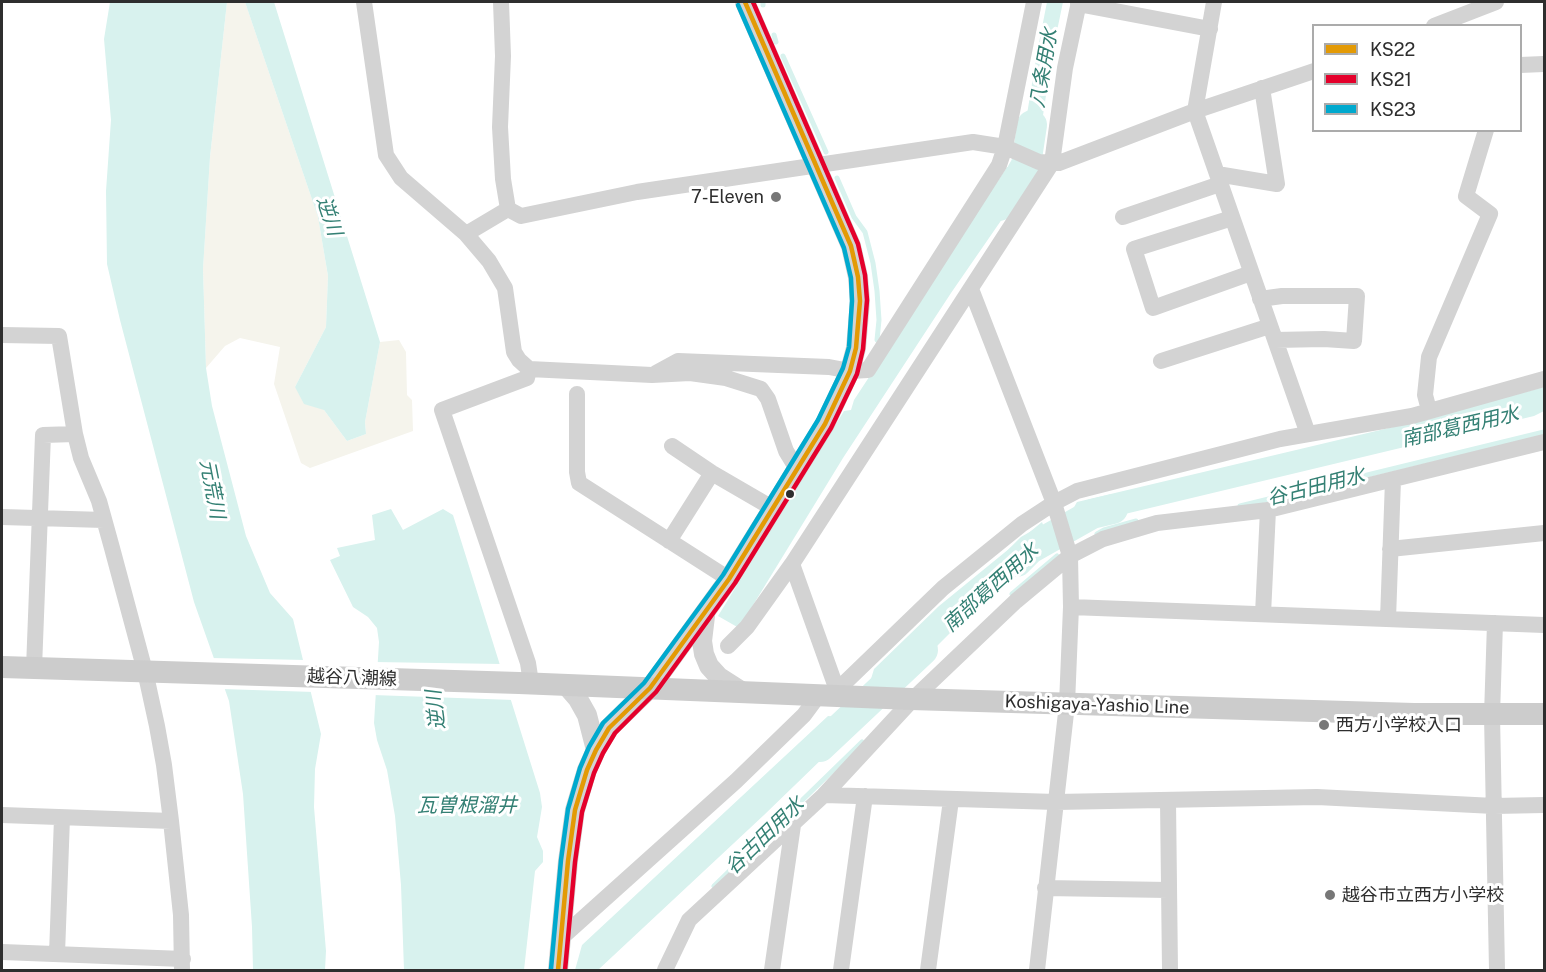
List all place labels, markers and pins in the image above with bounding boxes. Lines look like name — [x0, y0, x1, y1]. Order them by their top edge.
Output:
place label: 7-Eleven — [691, 186, 764, 208]
marker: 7-Eleven — [769, 190, 783, 204]
unlabelled marker — [784, 488, 796, 500]
place label: 西方小学校入口 — [1336, 714, 1462, 736]
marker: 西方小学校入口 — [1317, 718, 1331, 732]
place label: 越谷市立西方小学校 — [1342, 884, 1504, 906]
marker: 越谷市立西方小学校 — [1323, 888, 1337, 902]

